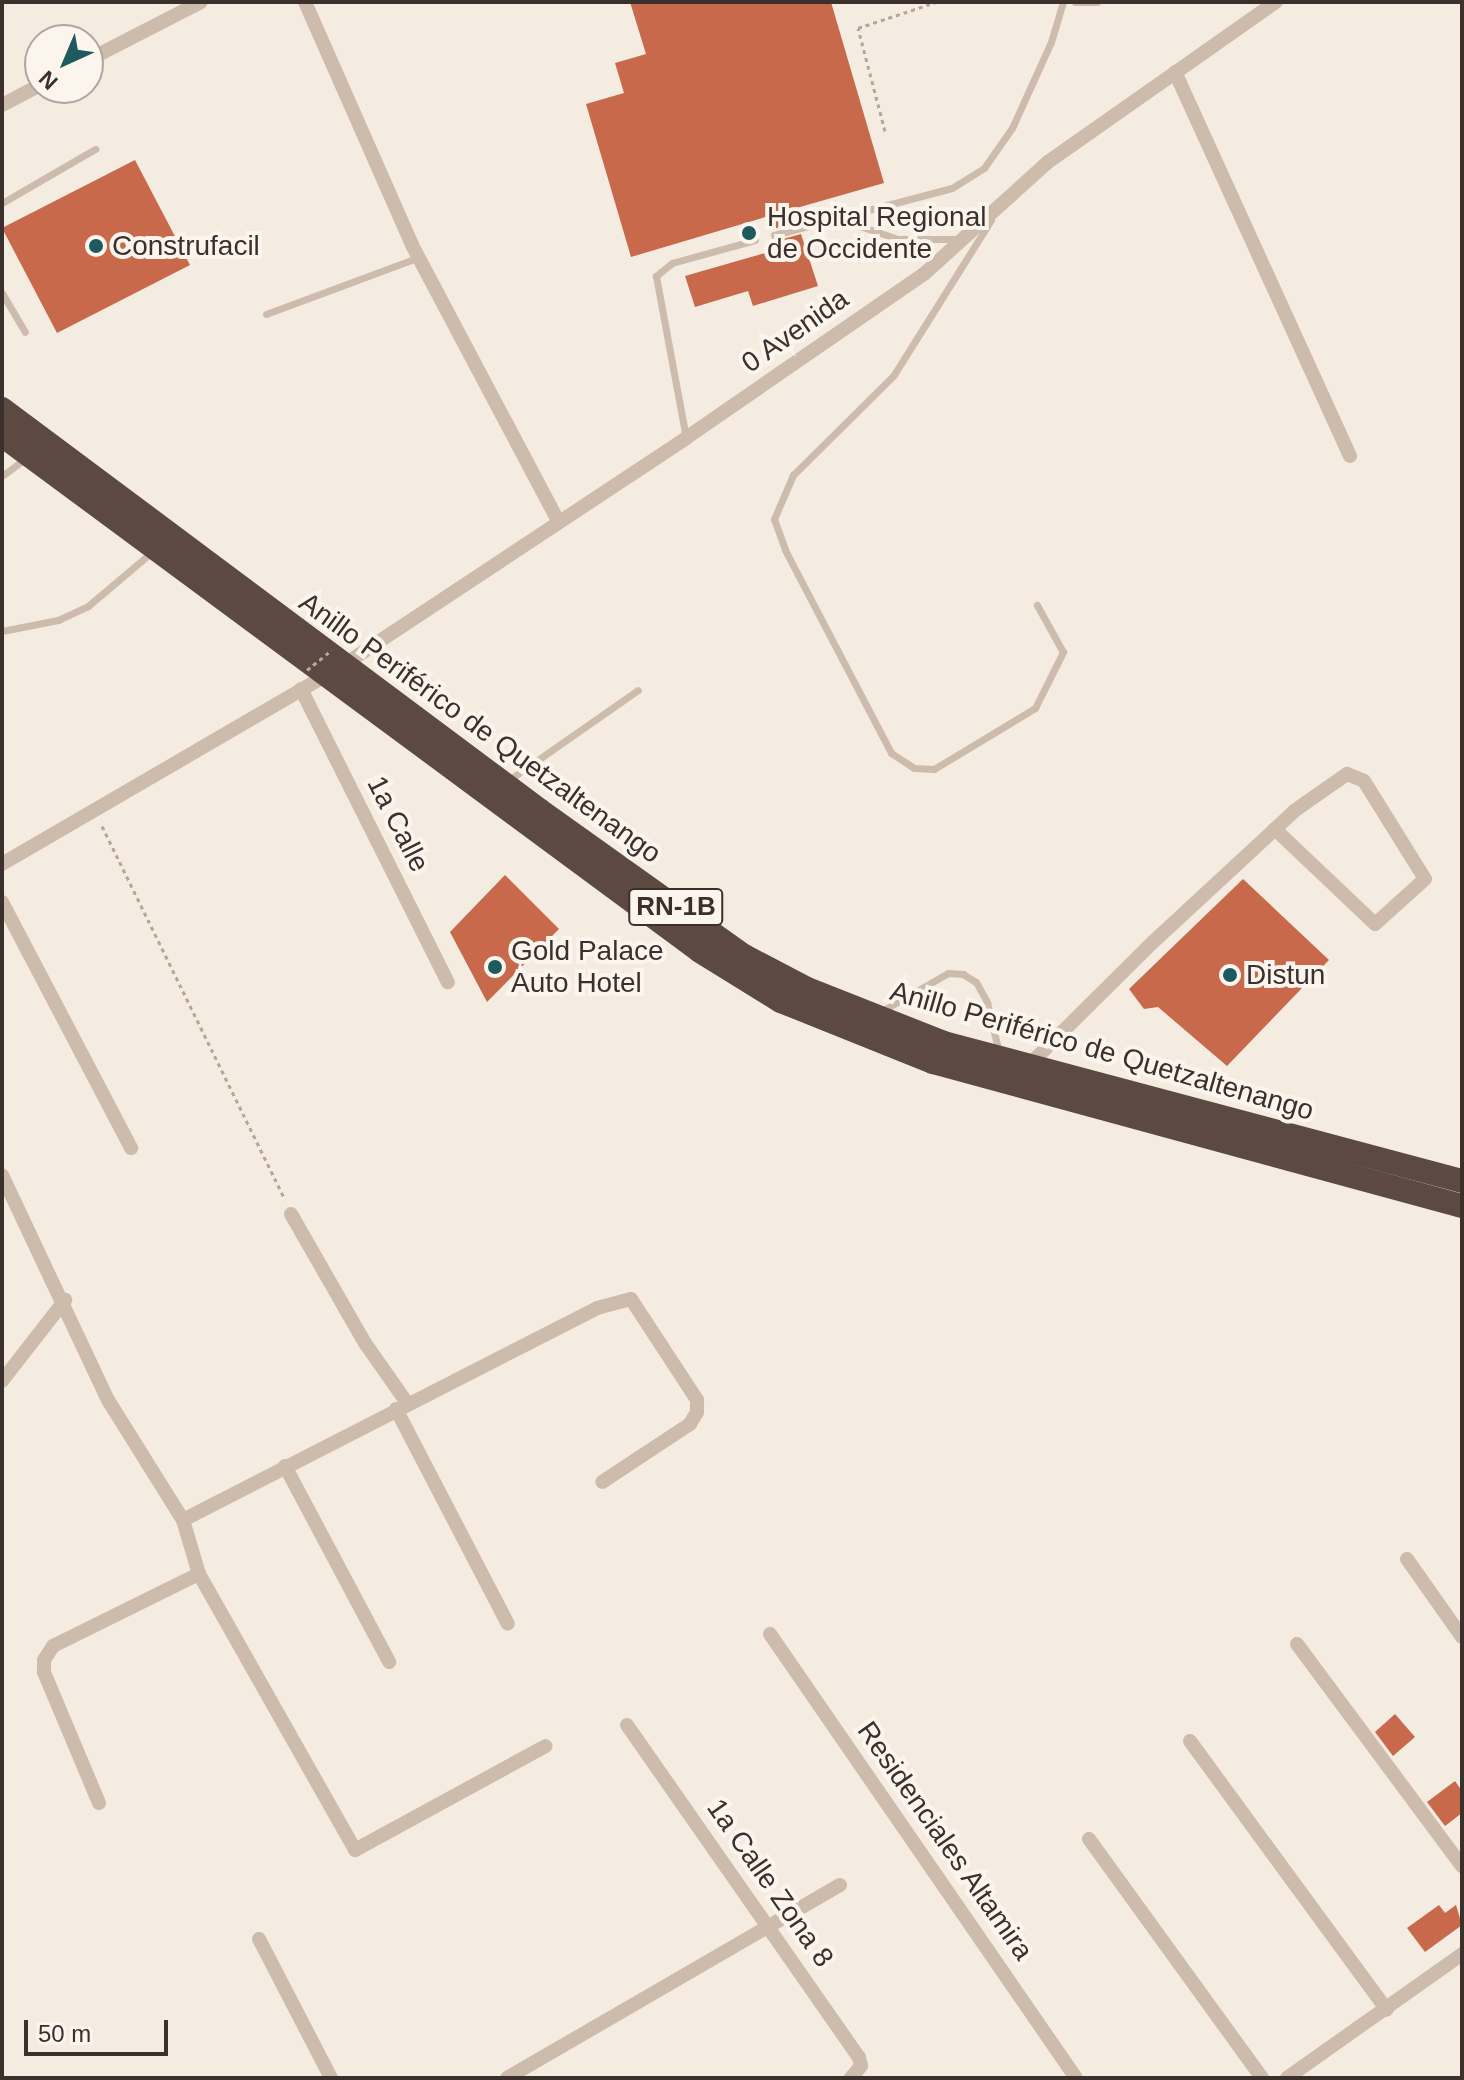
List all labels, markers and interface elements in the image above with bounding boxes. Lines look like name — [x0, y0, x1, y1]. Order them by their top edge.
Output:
north arrow — [24, 24, 104, 104]
text: N — [34, 66, 63, 95]
place label: Hospital Regional de Occidente — [767, 200, 986, 266]
marker: Hospital Regional de Occidente — [738, 222, 760, 244]
place label: Construfacil — [112, 229, 260, 263]
marker: Construfacil — [87, 237, 105, 255]
street label: 0 Avenida — [735, 282, 855, 380]
street label: Anillo Periférico de Quetzaltenango — [293, 585, 667, 871]
street label: 1a Calle — [360, 771, 436, 877]
road number: RN-1B — [628, 885, 724, 929]
place label: Gold Palace Auto Hotel — [511, 934, 664, 1000]
marker: Gold Palace Auto Hotel — [486, 958, 504, 976]
place label: Distun — [1246, 958, 1325, 992]
marker: Distun — [1221, 966, 1239, 984]
street label: Anillo Periférico de Quetzaltenango — [886, 974, 1318, 1128]
street label: Residenciales Altamira — [850, 1715, 1040, 1967]
street label: 1a Calle Zona 8 — [700, 1792, 840, 1974]
scale bar — [28, 2004, 172, 2054]
text: 50 m — [38, 2020, 91, 2047]

